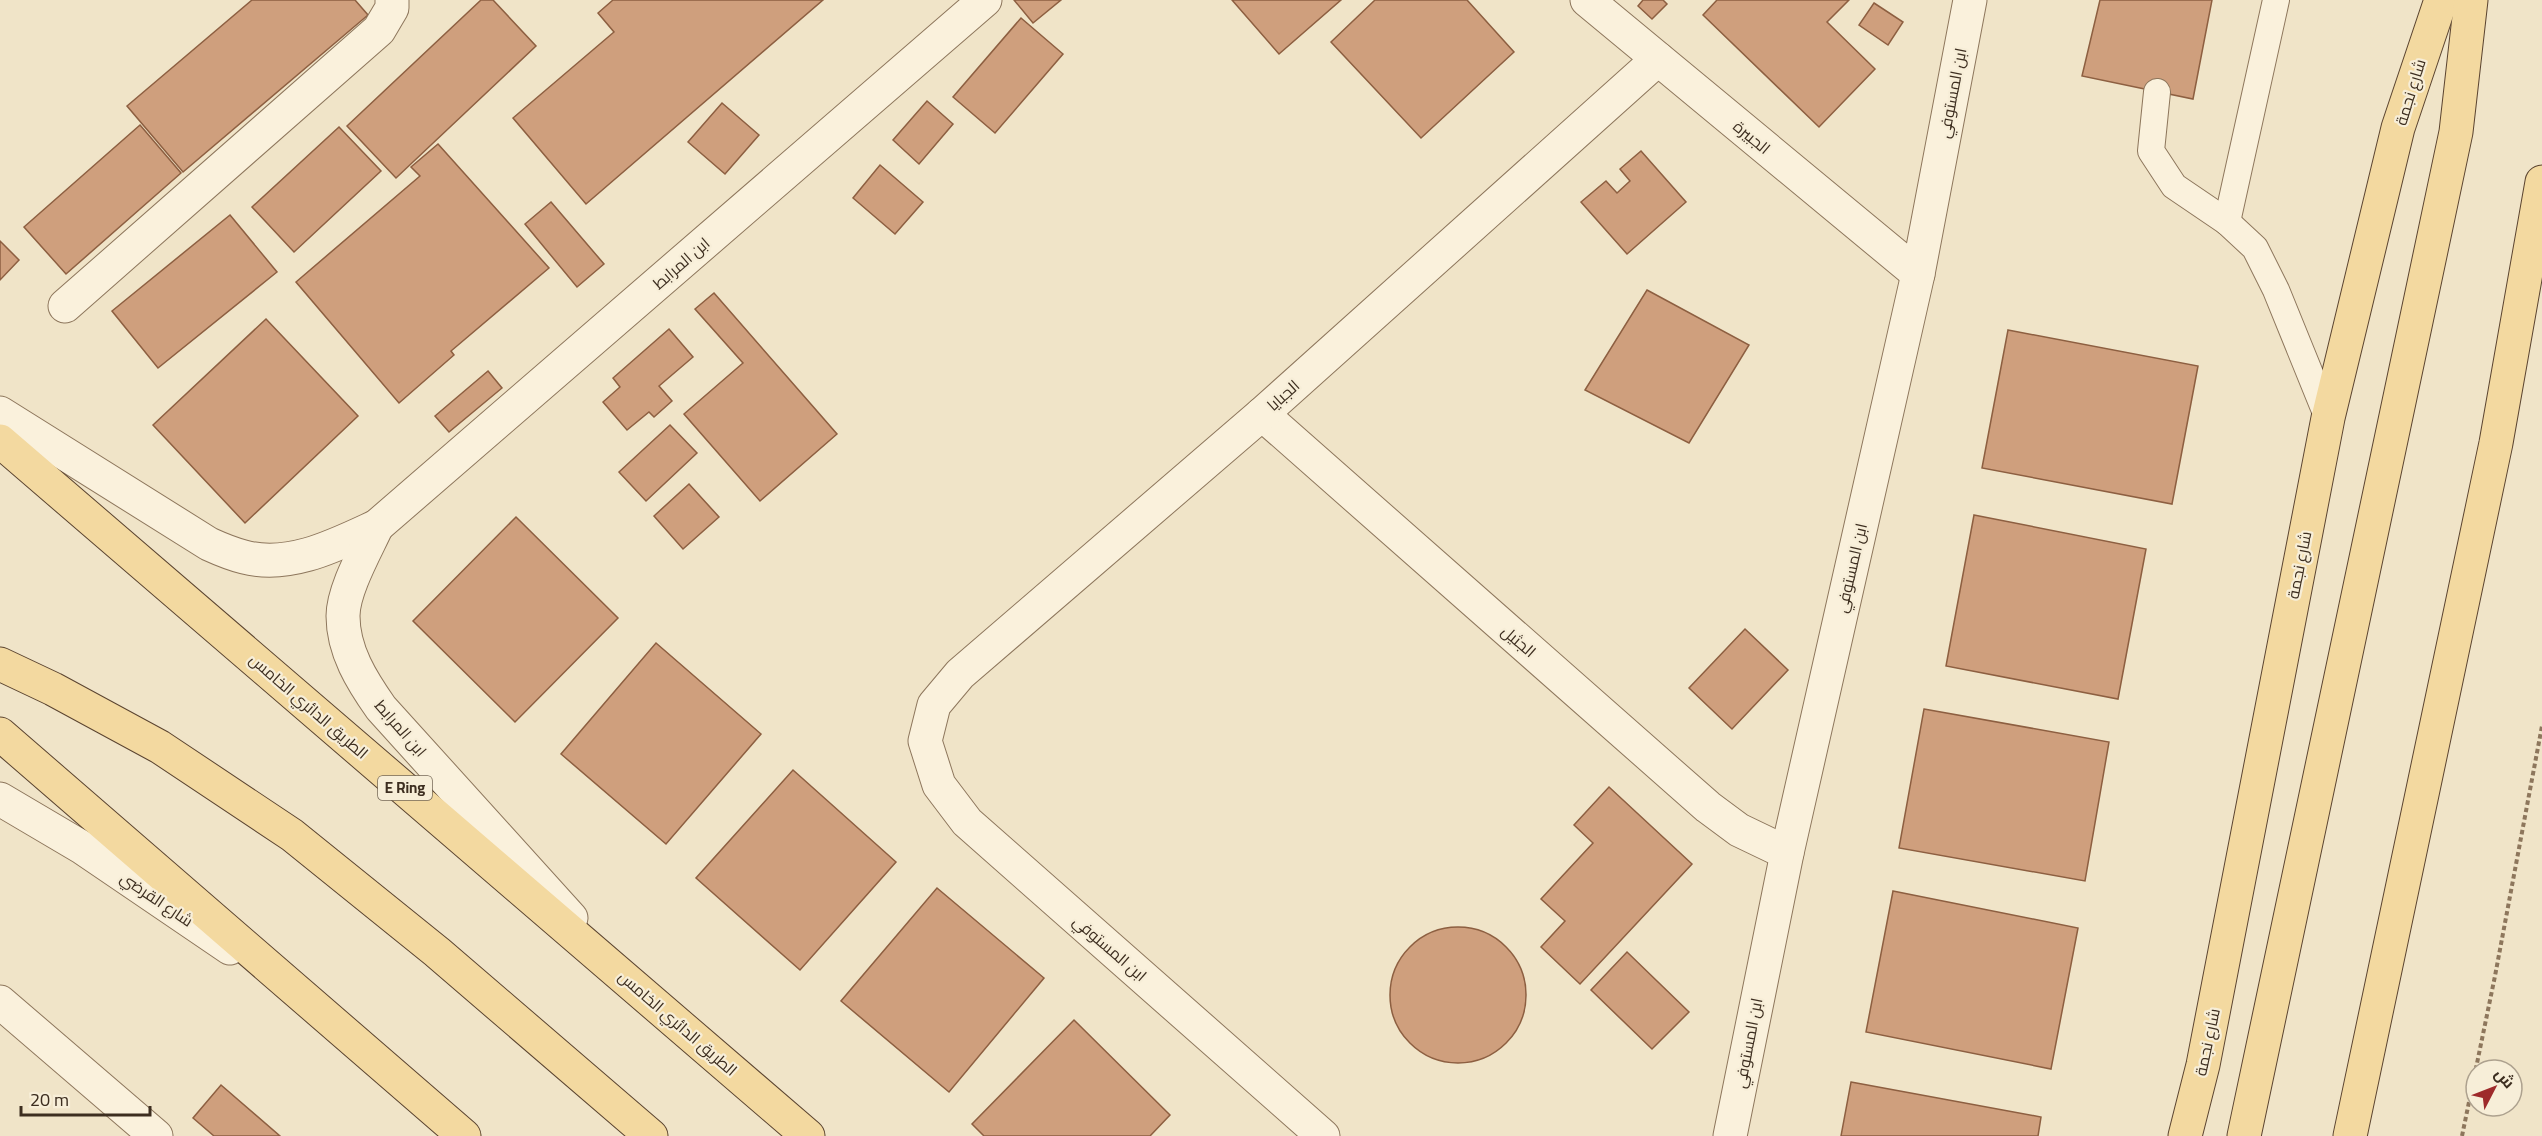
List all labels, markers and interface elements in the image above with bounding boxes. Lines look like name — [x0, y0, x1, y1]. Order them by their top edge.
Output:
street label: ابن المستوفي — [1929, 45, 1975, 141]
street label: شارع نجمة — [2386, 55, 2434, 129]
street label: الجبيرة — [1726, 112, 1778, 162]
street label: ابن المرابط — [645, 229, 717, 297]
street label: الجبايا — [1259, 372, 1307, 418]
street label: ابن المستوفي — [1826, 520, 1876, 616]
street label: شارع نجمة — [2278, 529, 2320, 601]
street label: الجثيل — [1494, 617, 1544, 665]
street label: الطريق الدائري الخامس — [242, 645, 376, 767]
street label: ابن المرابط — [367, 692, 435, 764]
road number: E Ring — [378, 776, 432, 800]
street label: شارع القرضي — [114, 863, 200, 935]
street label: ابن المستوفي — [1066, 907, 1154, 989]
street label: الطريق الدائري الخامس — [611, 962, 745, 1084]
street label: ابن المستوفي — [1725, 995, 1771, 1091]
street label: شارع نجمة — [2185, 1005, 2229, 1079]
north arrow — [2464, 1058, 2524, 1118]
text: ش — [2487, 1060, 2523, 1096]
scale bar — [21, 1079, 150, 1117]
text: 20 m — [30, 1083, 69, 1116]

